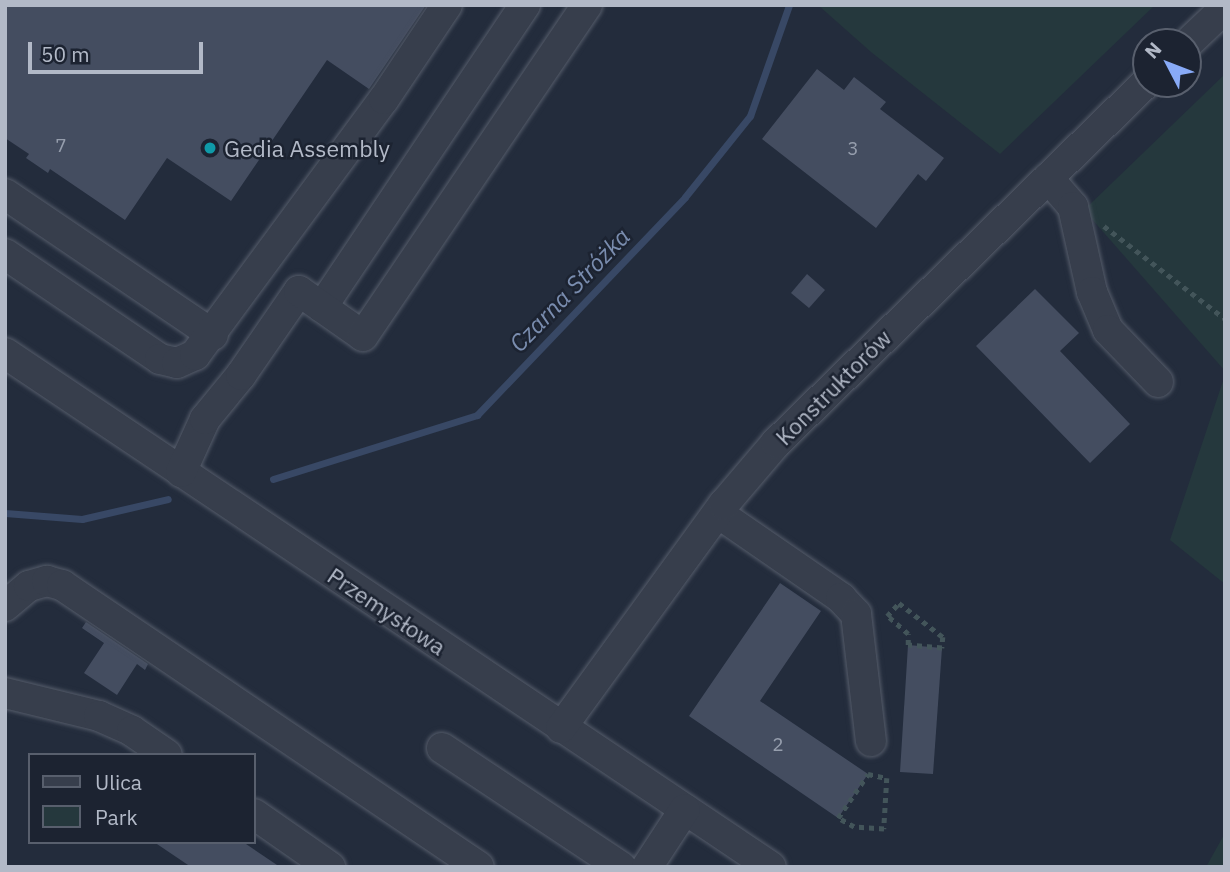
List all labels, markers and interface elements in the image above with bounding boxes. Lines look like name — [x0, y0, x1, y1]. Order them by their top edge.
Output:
scale bar — [32, 28, 206, 72]
north arrow — [1132, 28, 1202, 98]
text: N — [1139, 37, 1166, 63]
text: 50 m — [41, 40, 90, 68]
place label: Gedia Assembly — [224, 134, 390, 162]
house number: 7 — [55, 135, 67, 157]
house number: 3 — [847, 138, 859, 160]
marker: Gedia Assembly — [202, 140, 218, 156]
water label: Czarna Stróżka — [504, 222, 636, 358]
street label: Konstruktorów — [769, 323, 897, 451]
street label: Przemysłowa — [323, 561, 451, 661]
house number: 2 — [772, 734, 784, 756]
legend — [28, 753, 256, 844]
text: Ulica — [95, 768, 142, 796]
text: Park — [95, 803, 138, 831]

